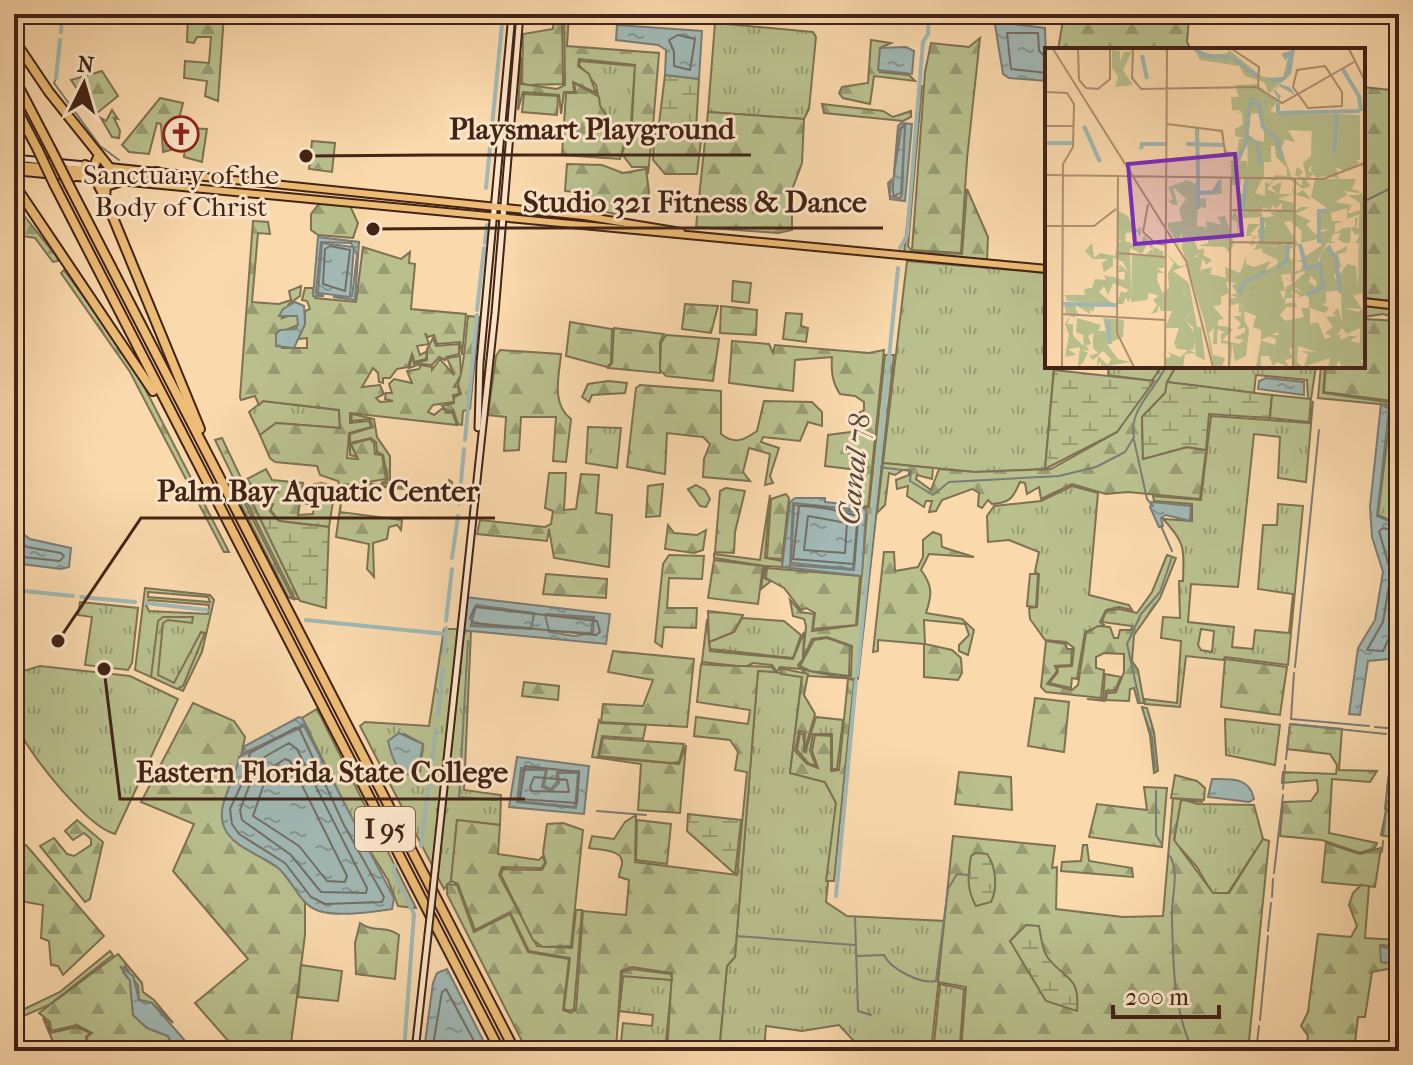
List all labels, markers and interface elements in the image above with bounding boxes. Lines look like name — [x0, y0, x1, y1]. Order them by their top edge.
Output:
north arrow — [44, 44, 124, 124]
inset map — [1045, 48, 1365, 368]
text: N — [76, 51, 95, 79]
callout: Playsmart Playground — [433, 101, 751, 155]
text: Playsmart Playground — [449, 112, 736, 147]
church icon: Sanctuary of the Body of Christ — [162, 115, 200, 153]
place label: Sanctuary of the Body of Christ — [83, 158, 279, 223]
callout: Studio 321 Fitness & Dance — [507, 174, 883, 228]
text: Studio 321 Fitness & Dance — [523, 185, 867, 220]
water label: Canal 78 — [832, 411, 878, 527]
callout: Palm Bay Aquatic Center — [141, 464, 495, 518]
text: Palm Bay Aquatic Center — [157, 474, 480, 509]
callout: Eastern Florida State College — [120, 745, 525, 799]
text: Eastern Florida State College — [136, 755, 508, 790]
road number: I 95 — [355, 807, 415, 851]
scale bar — [1113, 969, 1219, 1019]
text: 200 m — [1125, 983, 1189, 1011]

